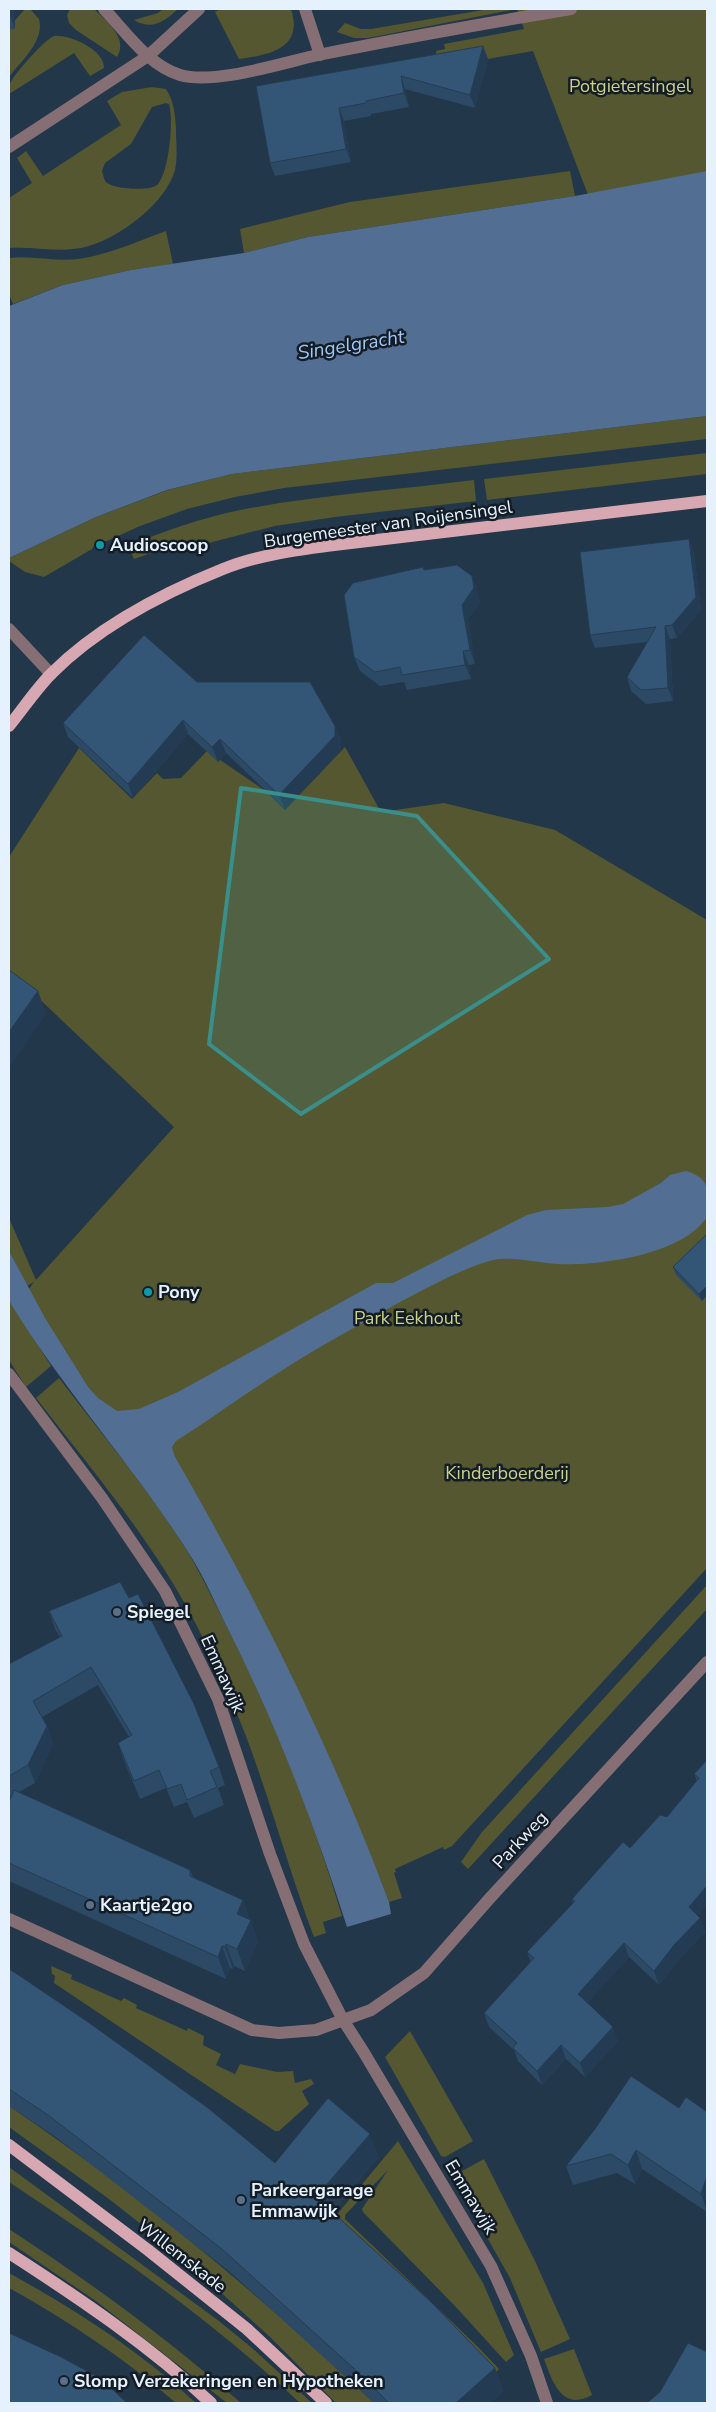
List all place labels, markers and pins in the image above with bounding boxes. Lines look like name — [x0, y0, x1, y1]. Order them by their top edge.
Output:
place label: Audioscoop — [110, 533, 208, 557]
marker: Audioscoop — [94, 539, 106, 551]
place label: Pony — [158, 1280, 200, 1304]
marker: Pony — [142, 1286, 154, 1298]
place label: Spiegel — [127, 1600, 190, 1624]
marker: Spiegel — [111, 1606, 123, 1618]
place label: Kaartje2go — [100, 1893, 193, 1917]
marker: Kaartje2go — [84, 1899, 96, 1911]
place label: Parkeergarage Emmawijk — [251, 2178, 374, 2223]
marker: Parkeergarage Emmawijk — [235, 2194, 247, 2206]
place label: Slomp Verzekeringen en Hypotheken — [74, 2369, 384, 2393]
marker: Slomp Verzekeringen en Hypotheken — [58, 2375, 70, 2387]

